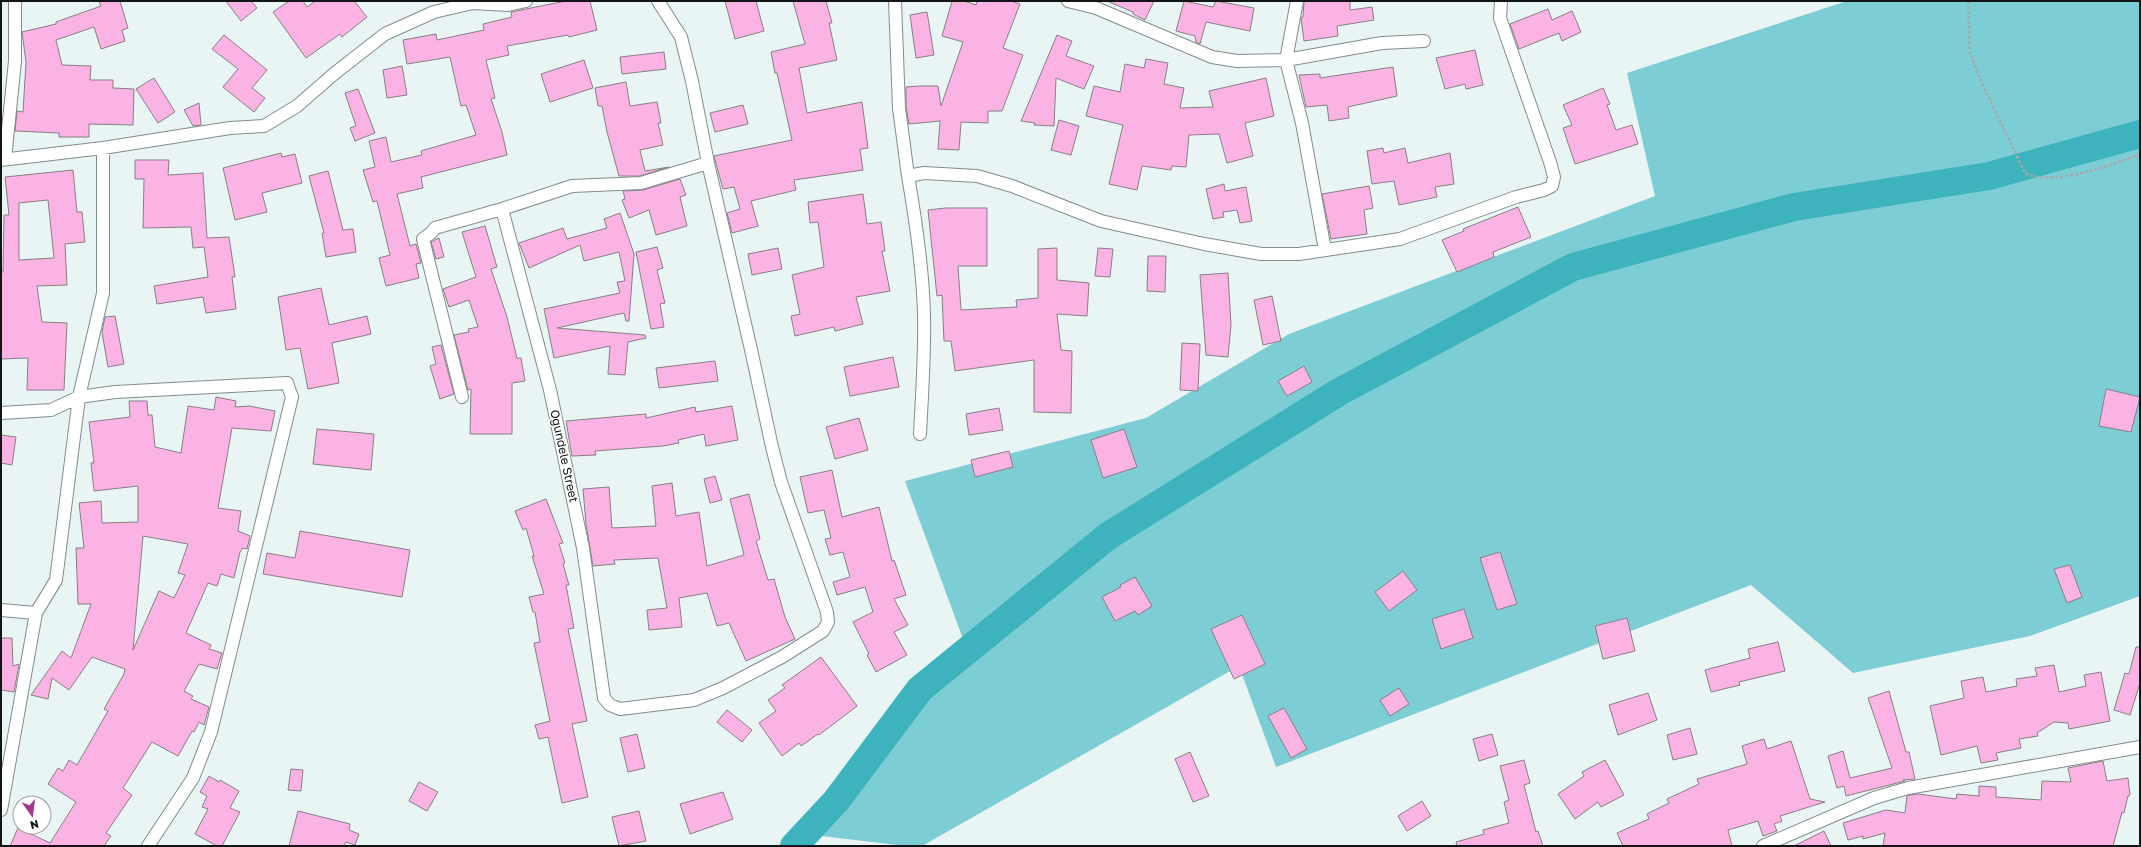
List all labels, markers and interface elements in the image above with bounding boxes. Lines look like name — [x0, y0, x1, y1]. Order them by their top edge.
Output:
street label: Ogundele Street — [547, 408, 582, 504]
north arrow — [12, 795, 52, 835]
text: N — [29, 818, 40, 833]

